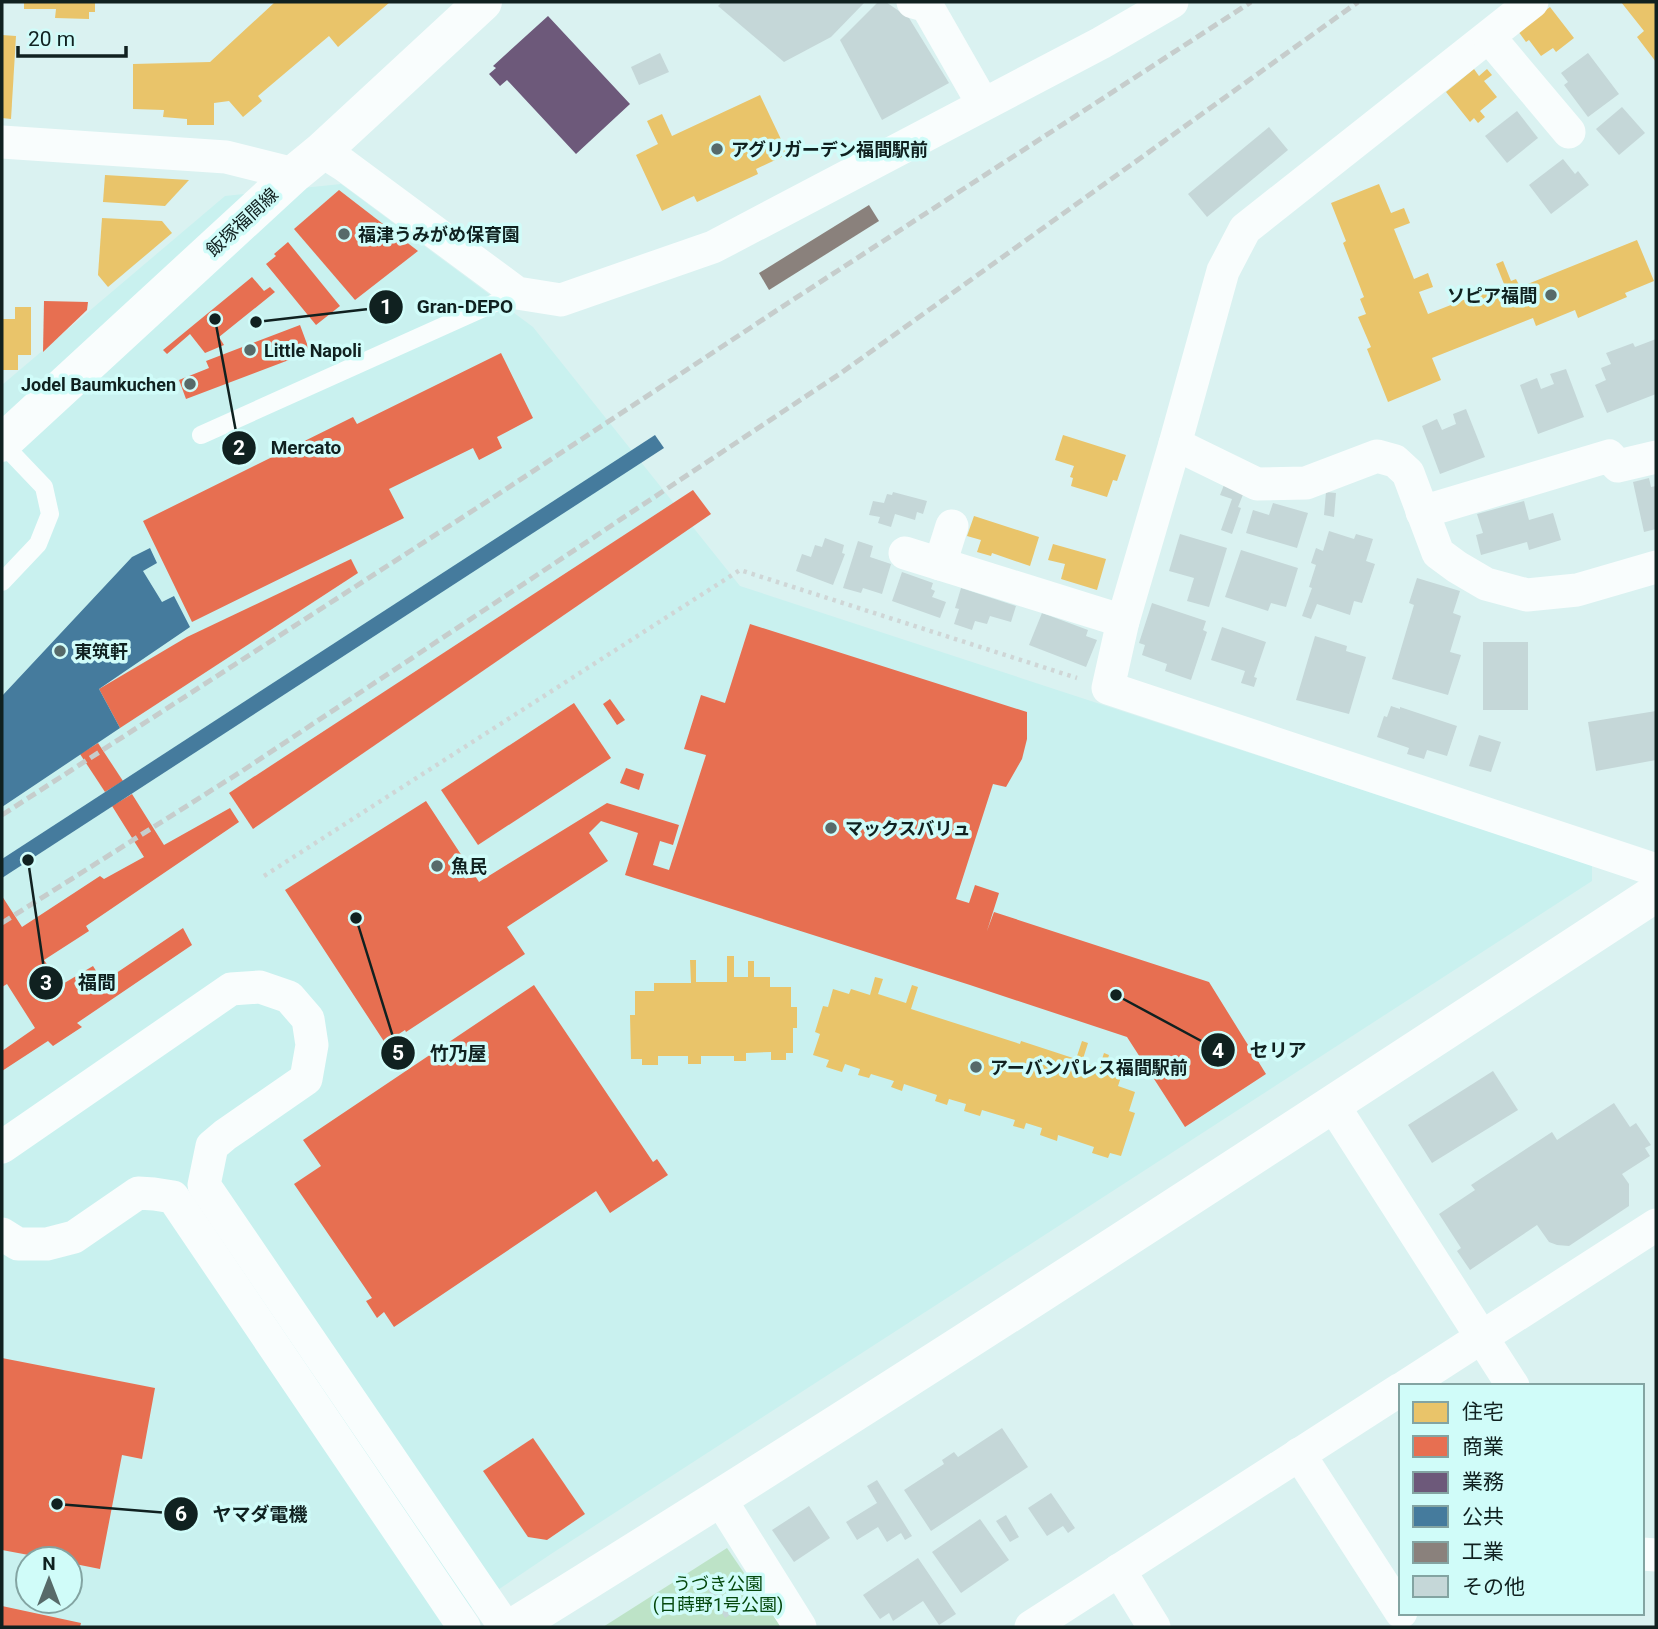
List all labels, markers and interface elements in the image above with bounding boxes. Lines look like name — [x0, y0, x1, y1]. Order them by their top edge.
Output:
scale bar — [18, 14, 126, 58]
text: 20 m — [28, 27, 75, 51]
place label: アグリガーデン福間駅前 — [731, 139, 928, 160]
marker: アグリガーデン福間駅前 — [709, 141, 725, 157]
street label: 飯塚福間線 — [202, 184, 282, 260]
place label: 福津うみがめ保育園 — [358, 224, 520, 245]
marker: 福津うみがめ保育園 — [336, 226, 352, 242]
place label: ソピア福間 — [1447, 285, 1537, 306]
callout: Gran-DEPO — [368, 287, 527, 327]
marker: ソピア福間 — [1543, 287, 1559, 303]
text: 1 — [380, 295, 392, 319]
text: Gran-DEPO — [417, 295, 513, 318]
place label: Little Napoli — [264, 340, 362, 361]
marker: Little Napoli — [242, 342, 258, 358]
place label: Jodel Baumkuchen — [21, 374, 176, 395]
marker: Jodel Baumkuchen — [182, 376, 198, 392]
callout: Mercato — [222, 428, 356, 468]
text: 2 — [233, 436, 245, 460]
text: Mercato — [271, 436, 342, 459]
place label: 東筑軒 — [74, 641, 128, 662]
marker: 東筑軒 — [52, 643, 68, 659]
place label: マックスバリュ — [845, 818, 970, 839]
marker: マックスバリュ — [823, 820, 839, 836]
place label: 魚民 — [451, 856, 487, 877]
marker: 魚民 — [429, 858, 445, 874]
callout: 福間 — [29, 963, 130, 1003]
text: 3 — [40, 971, 52, 995]
text: 福間 — [78, 971, 116, 994]
callout: セリア — [1201, 1030, 1321, 1070]
callout: 竹乃屋 — [381, 1033, 501, 1073]
text: 4 — [1212, 1039, 1224, 1063]
text: セリア — [1249, 1039, 1307, 1062]
text: 5 — [392, 1041, 404, 1065]
text: 竹乃屋 — [429, 1042, 487, 1065]
place label: アーバンパレス福間駅前 — [990, 1057, 1188, 1078]
marker: アーバンパレス福間駅前 — [968, 1059, 984, 1075]
legend — [1399, 1384, 1644, 1615]
text: 住宅 — [1462, 1400, 1504, 1424]
text: 商業 — [1462, 1435, 1504, 1459]
text: 業務 — [1462, 1470, 1504, 1494]
callout: ヤマダ電機 — [163, 1494, 321, 1534]
text: 6 — [175, 1502, 187, 1526]
text: ヤマダ電機 — [212, 1503, 308, 1526]
text: 公共 — [1462, 1505, 1504, 1529]
text: 工業 — [1462, 1540, 1504, 1564]
north arrow — [14, 1545, 84, 1615]
text: N — [42, 1552, 56, 1575]
park label: うづき公園 (日蒔野1号公園) — [653, 1573, 783, 1616]
text: その他 — [1462, 1575, 1525, 1599]

